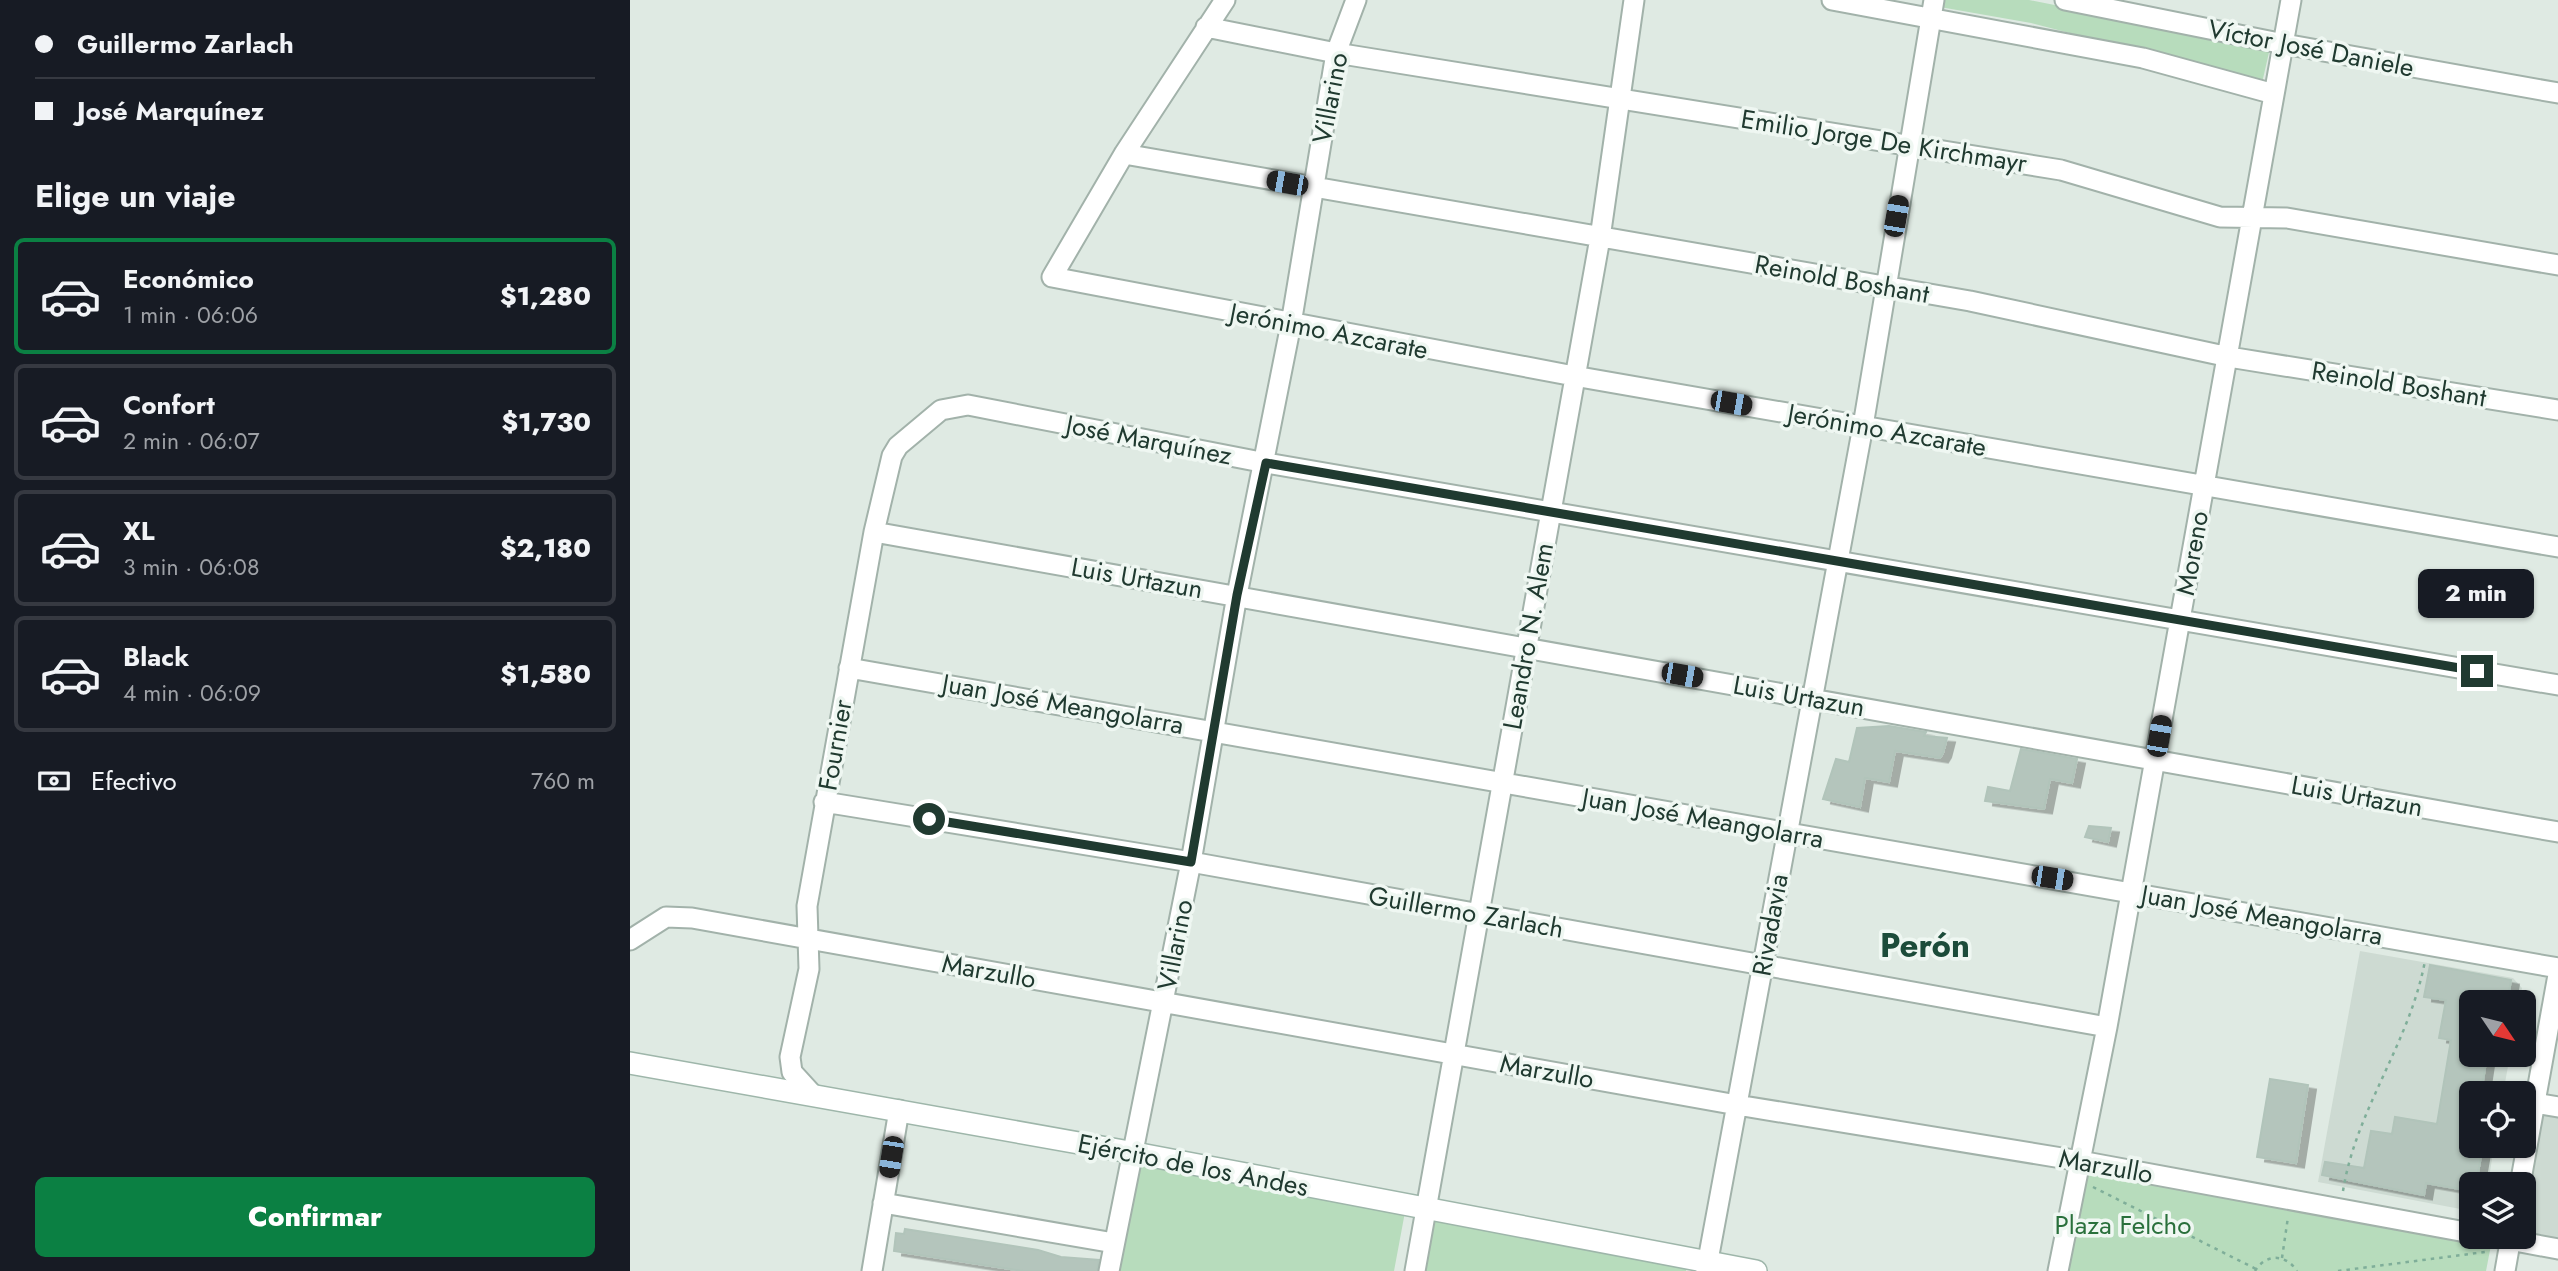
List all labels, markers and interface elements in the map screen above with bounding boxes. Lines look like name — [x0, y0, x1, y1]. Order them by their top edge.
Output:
street label: Víctor José Daniele — [2205, 9, 2417, 87]
text: Guillermo Zarlach — [77, 25, 294, 63]
street label: Villarino — [1303, 49, 1357, 147]
text: José Marquínez — [77, 92, 264, 130]
street label: Emilio Jorge De Kirchmayr — [1738, 100, 2030, 182]
car — [1265, 169, 1310, 197]
text: Elige un viaje — [35, 173, 236, 219]
car — [1883, 193, 1910, 239]
street label: Reinold Boshant — [1752, 245, 1933, 313]
text: Económico — [123, 260, 254, 298]
icon: car — [39, 265, 102, 328]
text: $1,280 — [500, 277, 591, 315]
street label: Jerónimo Azcarate — [1224, 293, 1431, 369]
text: 1 min · 06:06 — [123, 298, 258, 332]
street label: Reinold Boshant — [2309, 351, 2490, 417]
text: Confort — [123, 386, 215, 424]
car — [1709, 389, 1754, 417]
icon: car — [39, 391, 102, 454]
street label: Jerónimo Azcarate — [1782, 393, 1989, 466]
text: $1,730 — [502, 403, 591, 441]
street label: José Marquínez — [1060, 405, 1235, 475]
text: 2 min · 06:07 — [123, 424, 260, 458]
street label: Moreno — [2166, 508, 2218, 598]
text: XL — [123, 512, 155, 550]
icon: car — [39, 517, 102, 580]
text: $2,180 — [500, 529, 591, 567]
street label: Leandro N. Alem — [1493, 540, 1563, 732]
street label: Luis Urtazun — [1068, 548, 1206, 608]
text: 3 min · 06:08 — [123, 550, 259, 584]
callout: 2 min — [2419, 570, 2535, 618]
text: 2 min — [2445, 576, 2507, 610]
text: Black — [123, 638, 189, 676]
icon: car — [39, 643, 102, 706]
text: $1,580 — [500, 655, 591, 693]
route end — [2461, 655, 2493, 687]
car — [1660, 661, 1705, 689]
street label: Juan José Meangolarra — [936, 664, 1187, 744]
street label: Luis Urtazun — [1730, 666, 1868, 726]
text: 4 min · 06:09 — [123, 676, 261, 710]
street label: Fournier — [808, 696, 862, 793]
car — [2146, 713, 2173, 759]
icon: cash — [35, 762, 73, 800]
text: Efectivo — [91, 762, 177, 800]
text: 760 m — [531, 764, 595, 798]
street label: Luis Urtazun — [2288, 766, 2426, 826]
street label: Juan José Meangolarra — [1576, 778, 1827, 858]
route start — [913, 803, 945, 835]
car — [2030, 864, 2075, 892]
street label: Rivadavia — [1742, 871, 1798, 979]
street label: Juan José Meangolarra — [2135, 875, 2386, 955]
street label: Guillermo Zarlach — [1366, 876, 1566, 948]
street label: Villarino — [1148, 896, 1202, 994]
district label: Perón — [1880, 922, 1970, 969]
street label: Marzullo — [939, 944, 1039, 998]
north arrow — [2459, 990, 2536, 1068]
map controls — [2459, 990, 2536, 1249]
street label: Marzullo — [1497, 1044, 1597, 1098]
button: locate — [2459, 1081, 2536, 1158]
street label: Ejército de los Andes — [1074, 1124, 1312, 1206]
car — [878, 1135, 905, 1179]
street label: Marzullo — [2056, 1139, 2156, 1193]
button: layers — [2459, 1172, 2536, 1249]
button: Confirmar — [35, 1177, 595, 1257]
park label: Plaza Felcho — [2055, 1206, 2191, 1244]

